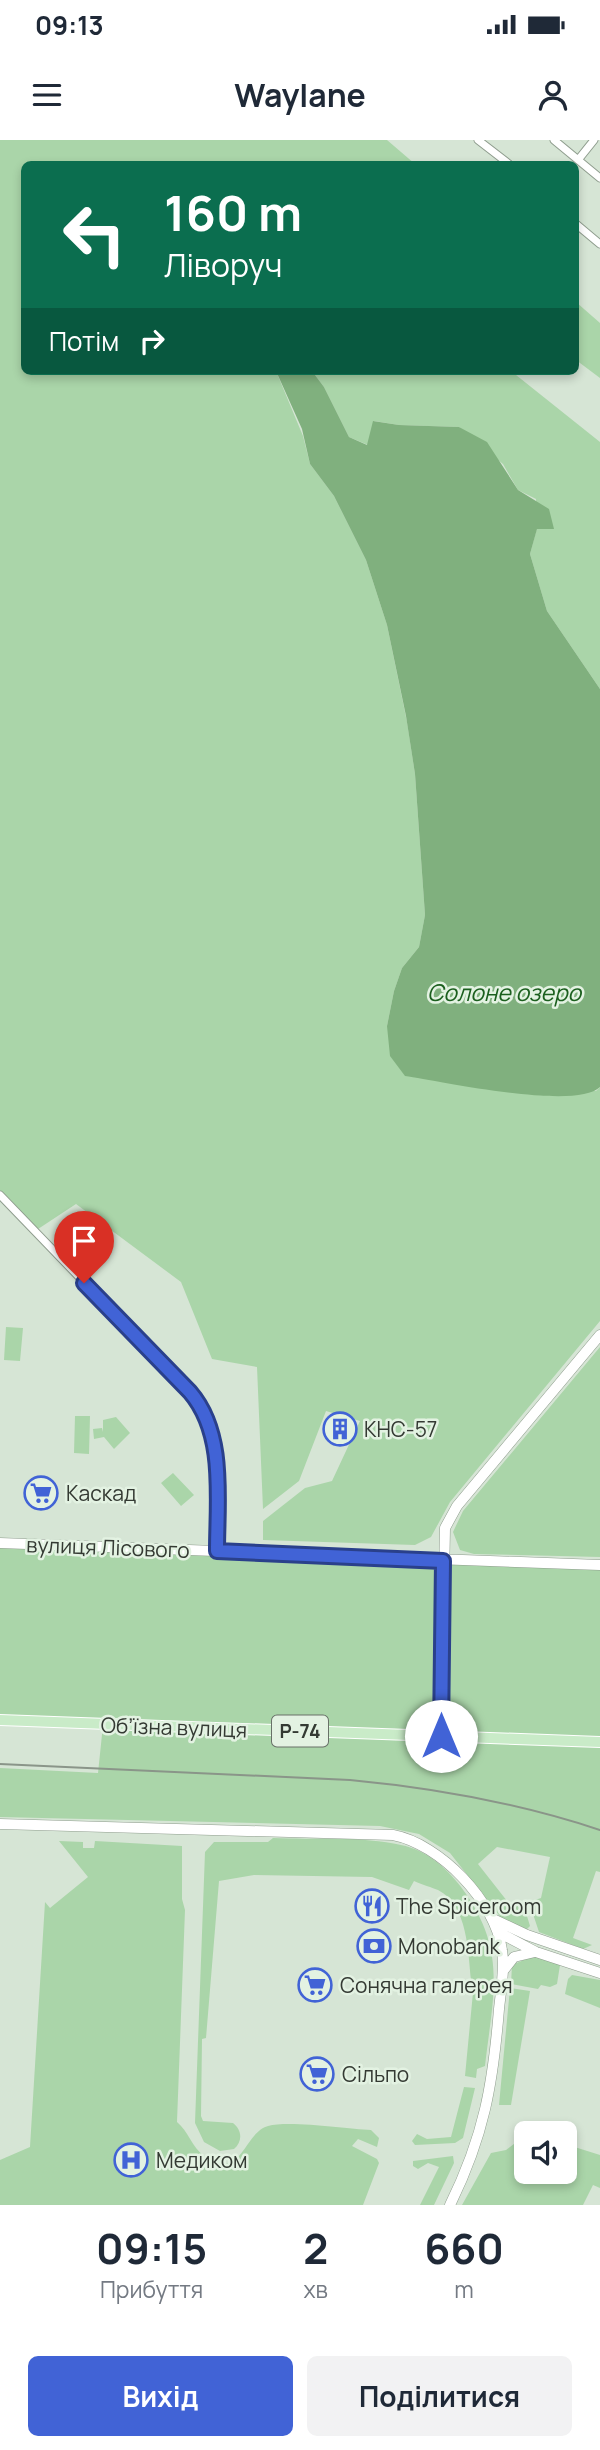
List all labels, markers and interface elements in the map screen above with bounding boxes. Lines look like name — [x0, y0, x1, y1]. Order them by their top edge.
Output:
text: 09:13 — [35, 7, 104, 43]
text: Waylane — [234, 73, 366, 117]
icon: menu — [28, 76, 66, 114]
icon: person — [534, 76, 572, 114]
text: 160 m — [164, 179, 302, 246]
icon: left — [49, 189, 140, 280]
text: Ліворуч — [164, 243, 283, 287]
icon: right — [133, 322, 171, 360]
text: Потім — [49, 323, 119, 359]
water label: Солоне озеро — [427, 976, 583, 1008]
pin — [54, 1211, 114, 1283]
icon: arrive — [65, 1222, 103, 1260]
building icon: КНС-57 — [321, 1410, 359, 1448]
place label: КНС-57 — [364, 1415, 437, 1443]
supermarket icon: Каскад — [22, 1474, 60, 1512]
place label: Каскад — [66, 1479, 136, 1507]
street label: вулиця Лісового — [26, 1530, 190, 1564]
position arrow — [404, 1699, 478, 1773]
street label: Обʼїзна вулиця — [100, 1710, 248, 1744]
road number: Р-74 — [272, 1716, 328, 1746]
restaurant icon: The Spiceroom — [353, 1887, 391, 1925]
place label: The Spiceroom — [396, 1892, 541, 1920]
bank icon: Monobank — [355, 1927, 393, 1965]
place label: Monobank — [398, 1932, 500, 1960]
supermarket icon: Сонячна галерея — [296, 1966, 334, 2004]
place label: Сонячна галерея — [340, 1971, 513, 1999]
supermarket icon: Сільпо — [298, 2055, 336, 2093]
place label: Сільпо — [342, 2060, 409, 2088]
map controls — [514, 2121, 577, 2184]
button: sound — [514, 2121, 577, 2184]
hospital icon: Медиком — [112, 2141, 150, 2179]
place label: Медиком — [156, 2146, 248, 2174]
text: 09:15 — [96, 2219, 207, 2277]
text: 2 — [303, 2219, 328, 2277]
text: 660 — [424, 2219, 504, 2277]
text: Прибуття — [100, 2273, 203, 2305]
text: хв — [303, 2273, 328, 2305]
text: m — [454, 2273, 474, 2305]
button: Вихід — [28, 2356, 293, 2436]
button: Поділитися — [307, 2356, 572, 2436]

